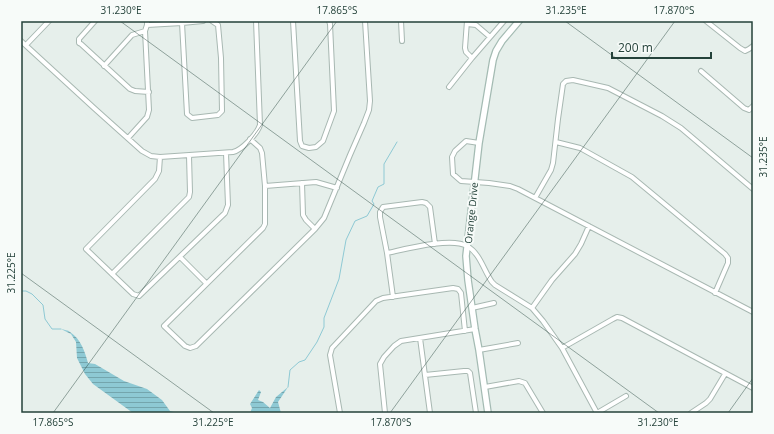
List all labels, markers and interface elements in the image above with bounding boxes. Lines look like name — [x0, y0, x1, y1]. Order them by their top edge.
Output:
text: 31.230°E — [100, 3, 142, 17]
text: 17.865°S — [317, 3, 357, 17]
text: 31.235°E — [545, 3, 587, 17]
text: 17.870°S — [654, 3, 694, 17]
scale bar — [612, 34, 711, 60]
text: 200 m — [618, 39, 653, 56]
text: 31.235°E — [756, 136, 770, 178]
street label: Orange Drive — [461, 181, 481, 244]
text: 31.225°E — [4, 252, 18, 294]
text: 17.865°S — [33, 415, 73, 429]
text: 31.225°E — [192, 415, 234, 429]
text: 17.870°S — [371, 415, 411, 429]
text: 31.230°E — [637, 415, 679, 429]

